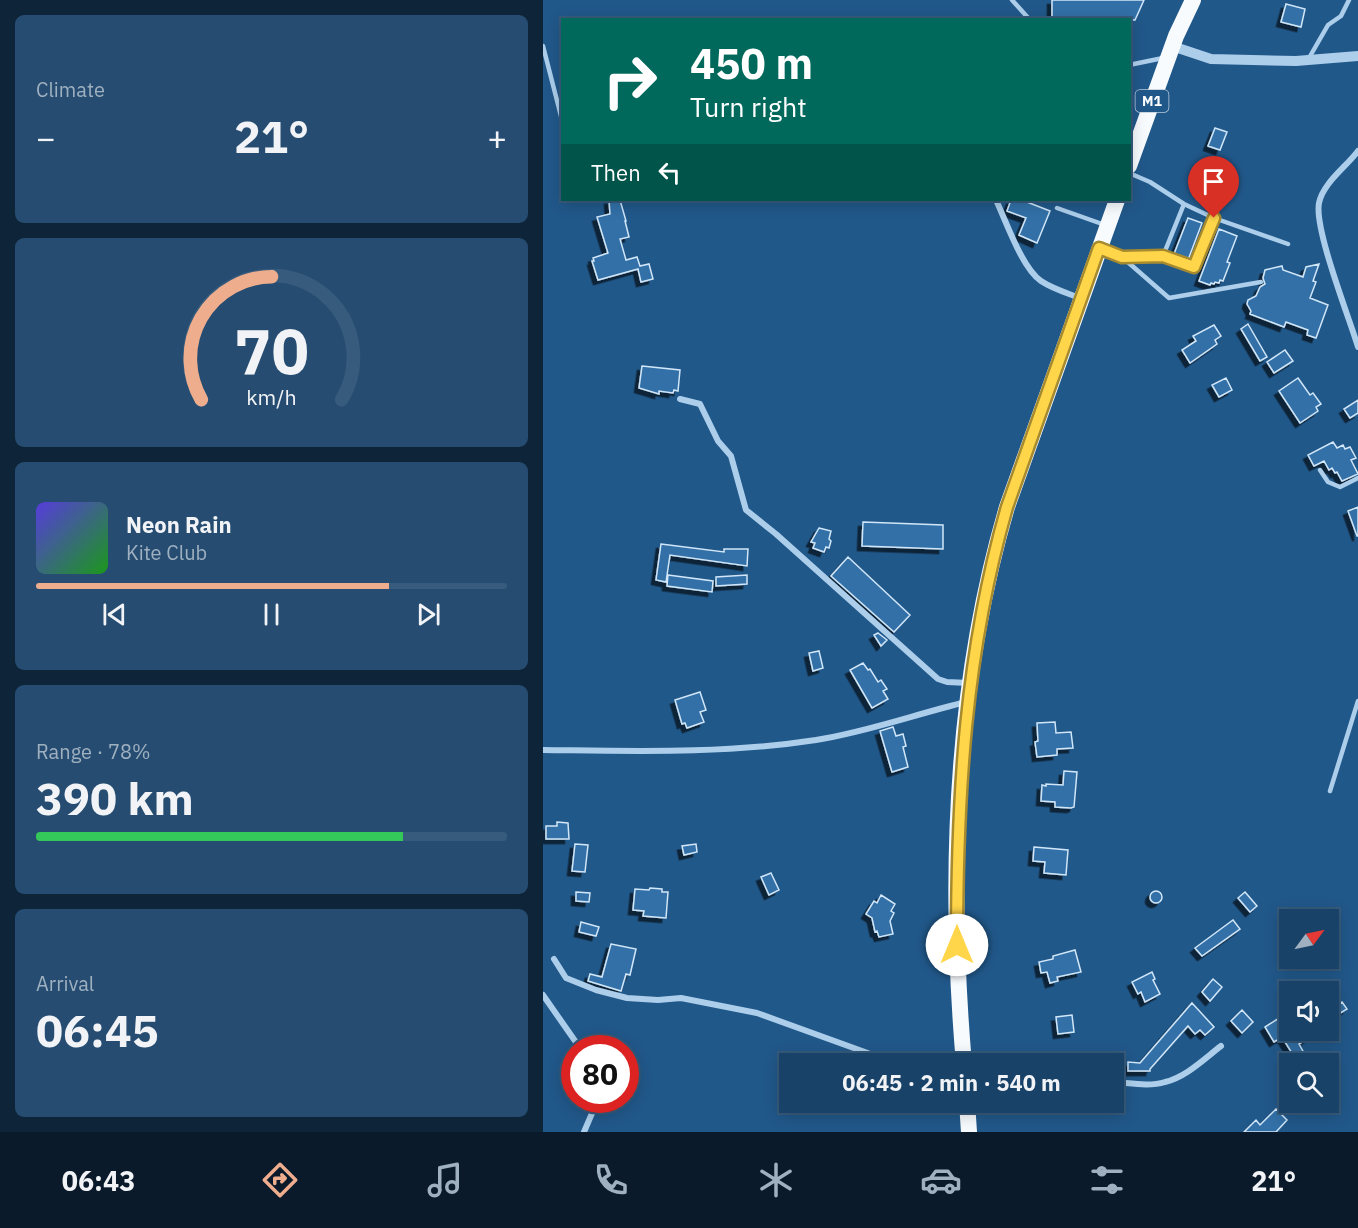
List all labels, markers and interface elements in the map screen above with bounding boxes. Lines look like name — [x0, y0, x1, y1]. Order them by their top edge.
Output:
text: 450 m — [690, 36, 813, 91]
icon: right — [591, 42, 669, 120]
text: Climate — [36, 76, 105, 103]
text: Turn right — [690, 89, 807, 124]
road number: M1 — [1135, 90, 1169, 112]
text: 21° — [234, 107, 309, 165]
text: − — [36, 116, 56, 159]
text: + — [487, 116, 507, 159]
icon: left — [653, 156, 686, 189]
pin — [1188, 156, 1239, 218]
text: Then — [591, 158, 641, 187]
icon: arrive — [1197, 165, 1230, 198]
text: 70 — [234, 310, 309, 391]
text: km/h — [246, 383, 297, 411]
text: Neon Rain — [126, 510, 232, 539]
text: Kite Club — [126, 539, 207, 566]
icon: previous — [98, 598, 131, 631]
icon: pause — [255, 598, 288, 631]
icon: next — [412, 598, 445, 631]
text: Range · 78% — [36, 738, 151, 765]
text: 390 km — [36, 769, 194, 827]
north arrow — [1279, 909, 1339, 969]
map controls — [1279, 909, 1339, 1113]
position arrow — [925, 913, 989, 977]
text: Arrival — [36, 970, 94, 997]
button: sound — [1279, 981, 1339, 1041]
text: 06:45 — [36, 1001, 159, 1059]
speed limit sign: 80 — [561, 1035, 639, 1113]
button: search — [1279, 1053, 1339, 1113]
text: 06:45 · 2 min · 540 m — [842, 1068, 1061, 1097]
icon: directions — [259, 1159, 301, 1201]
icon: music — [424, 1159, 466, 1201]
icon: phone — [590, 1159, 632, 1201]
icon: climate — [755, 1159, 797, 1201]
icon: car — [920, 1159, 962, 1201]
icon: filters — [1086, 1159, 1128, 1201]
text: 06:43 — [62, 1163, 135, 1198]
text: 21° — [1251, 1163, 1296, 1198]

